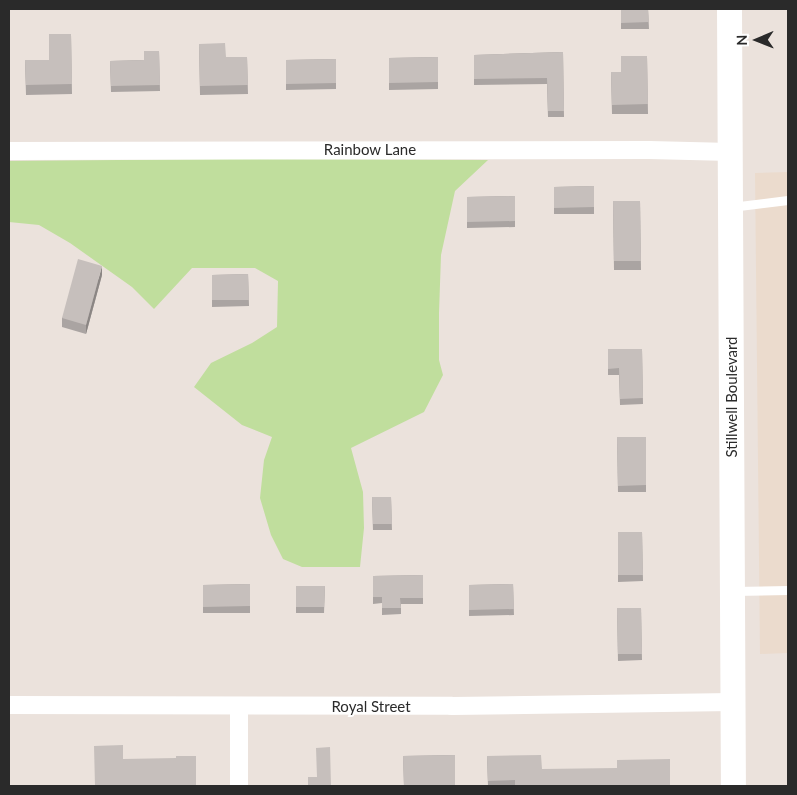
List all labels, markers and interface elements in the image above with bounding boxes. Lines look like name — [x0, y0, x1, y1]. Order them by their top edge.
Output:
north arrow — [732, 15, 782, 65]
text: N — [733, 35, 750, 46]
street label: Rainbow Lane — [324, 141, 416, 159]
street label: Stillwell Boulevard — [723, 337, 741, 457]
street label: Royal Street — [331, 698, 411, 716]

